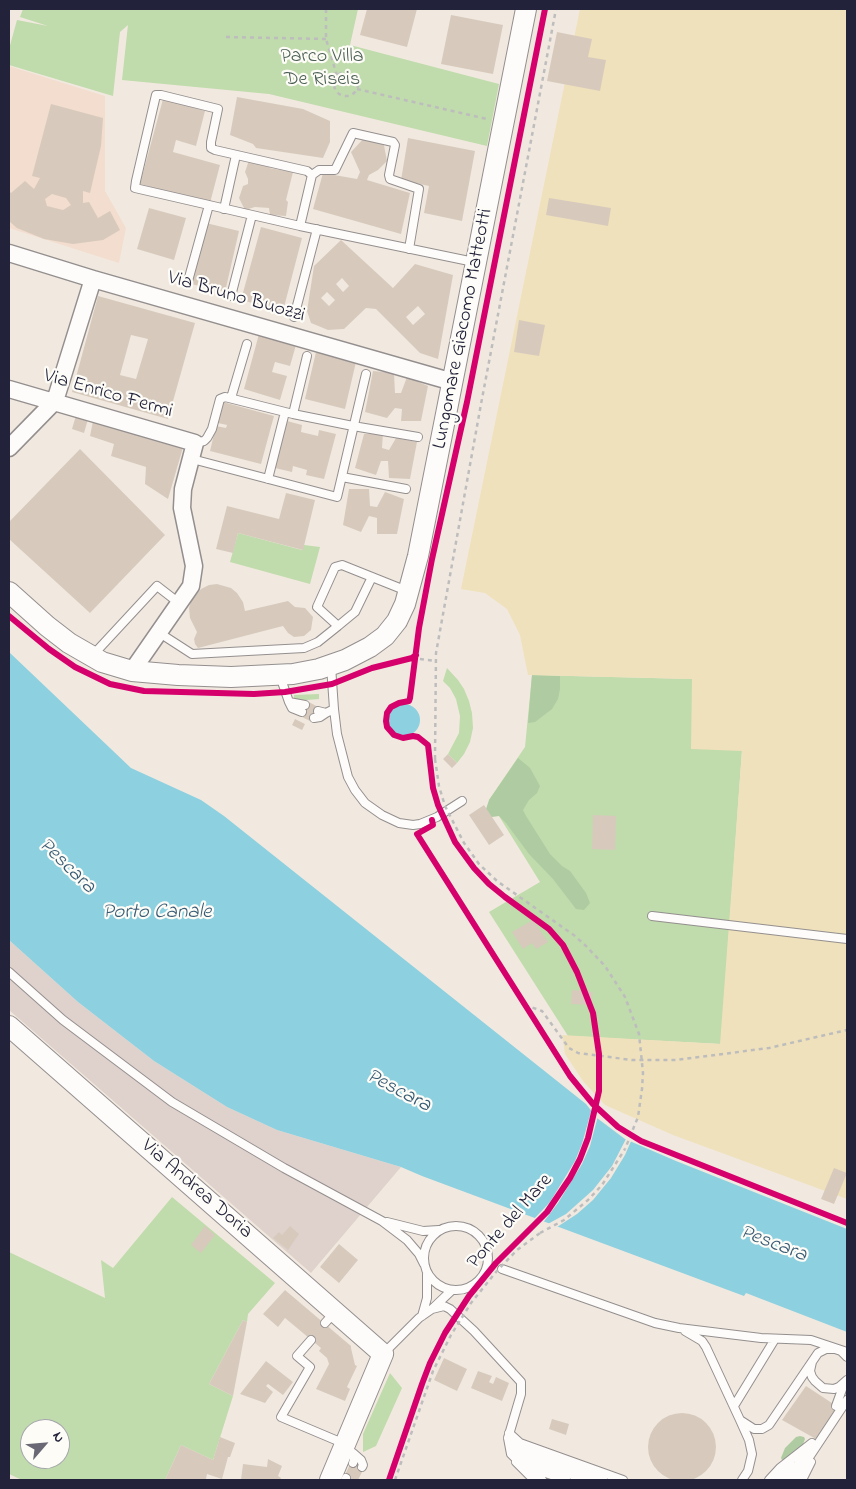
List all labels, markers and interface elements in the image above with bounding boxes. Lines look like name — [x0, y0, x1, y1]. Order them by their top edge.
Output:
park label: Parco Villa De Riseis — [280, 46, 364, 93]
street label: Lungomare Giacomo Matteotti — [429, 207, 499, 451]
street label: Via Bruno Buozzi — [165, 267, 307, 329]
street label: Via Enrico Fermi — [41, 365, 175, 425]
water label: Pescara — [32, 834, 100, 900]
water label: Porto Canale — [102, 901, 212, 927]
water label: Pescara — [361, 1065, 435, 1119]
street label: Via Andrea Doria — [135, 1135, 257, 1245]
street label: Ponte del Mare — [463, 1170, 559, 1274]
water label: Pescara — [736, 1221, 810, 1269]
north arrow — [20, 1419, 70, 1469]
text: N — [46, 1428, 69, 1446]

